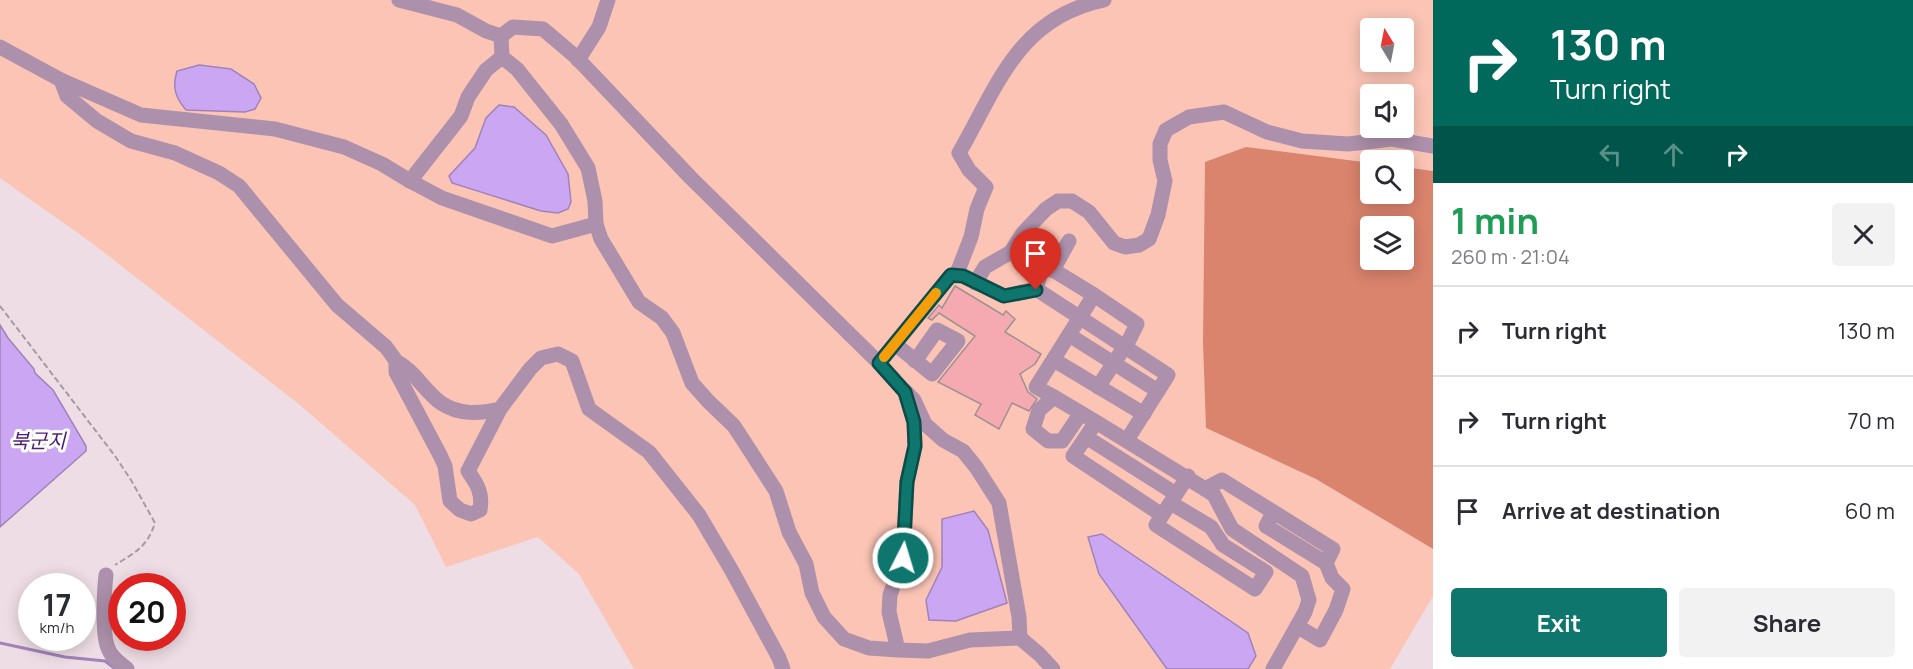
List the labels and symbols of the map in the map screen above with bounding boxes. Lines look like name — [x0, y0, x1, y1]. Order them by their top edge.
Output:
north arrow — [1360, 18, 1414, 72]
pin — [1010, 228, 1061, 290]
water label: 북군지 — [10, 427, 67, 454]
position arrow — [871, 526, 935, 590]
speed limit sign: 20 — [108, 573, 186, 651]

